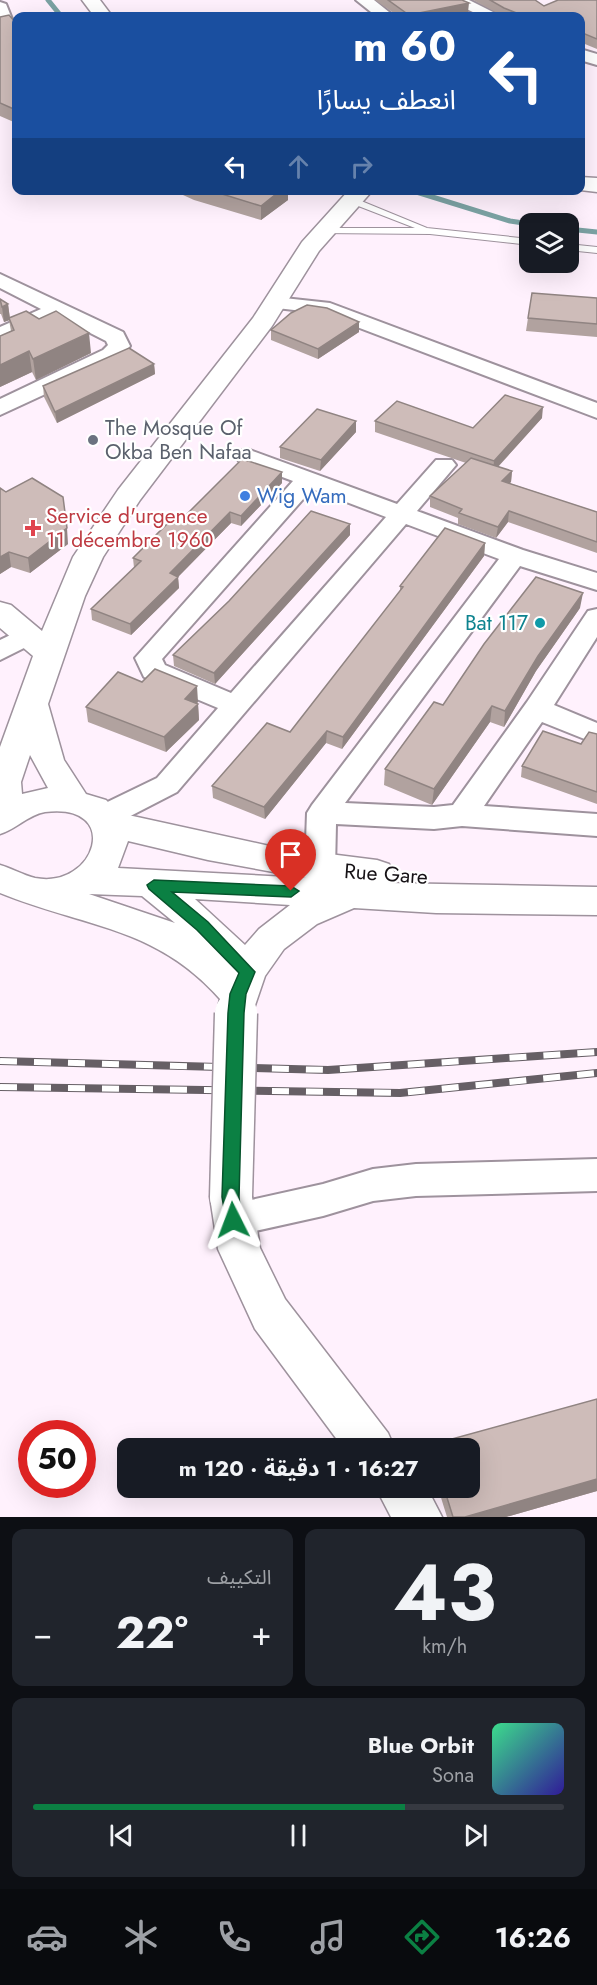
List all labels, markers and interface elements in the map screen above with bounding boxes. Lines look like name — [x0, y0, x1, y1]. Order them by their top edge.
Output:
text: 60 m — [353, 16, 456, 77]
icon: left — [477, 36, 555, 114]
text: انعطف يسارًا — [317, 80, 456, 119]
icon: left — [219, 150, 252, 183]
icon: ahead — [282, 150, 315, 183]
icon: right — [345, 150, 378, 183]
map controls — [519, 213, 579, 273]
button: layers — [519, 213, 579, 273]
place label: The Mosque Of Okba Ben Nafaa — [105, 413, 252, 467]
marker: The Mosque Of Okba Ben Nafaa — [86, 433, 100, 447]
place label: Wig Wam — [257, 481, 347, 511]
marker: Wig Wam — [238, 489, 252, 503]
place label: Service d'urgence 11 décembre 1960 — [46, 501, 213, 555]
marker: Service d'urgence 11 décembre 1960 — [24, 519, 42, 537]
place label: Bat 117 — [465, 608, 528, 638]
marker: Bat 117 — [533, 616, 547, 630]
pin — [265, 829, 316, 891]
icon: arrive — [274, 838, 307, 871]
street label: Rue Gare — [343, 856, 429, 892]
position arrow — [201, 1188, 265, 1252]
speed limit sign: 50 — [18, 1420, 96, 1498]
text: 16:27 · 1 دقيقة · 120 m — [179, 1452, 418, 1484]
text: 43 — [393, 1537, 496, 1649]
text: التكييف — [207, 1563, 272, 1592]
text: 22° — [116, 1600, 188, 1665]
text: − — [33, 1610, 52, 1657]
text: + — [251, 1610, 272, 1657]
text: km/h — [422, 1632, 467, 1661]
text: Blue Orbit — [368, 1729, 474, 1761]
text: Sona — [432, 1761, 474, 1790]
icon: previous — [105, 1819, 138, 1852]
icon: pause — [282, 1819, 315, 1852]
icon: next — [459, 1819, 492, 1852]
icon: car — [26, 1916, 68, 1958]
icon: climate — [120, 1916, 162, 1958]
icon: phone — [213, 1916, 255, 1958]
icon: music — [307, 1916, 349, 1958]
icon: directions — [401, 1916, 443, 1958]
text: 16:26 — [495, 1918, 571, 1957]

